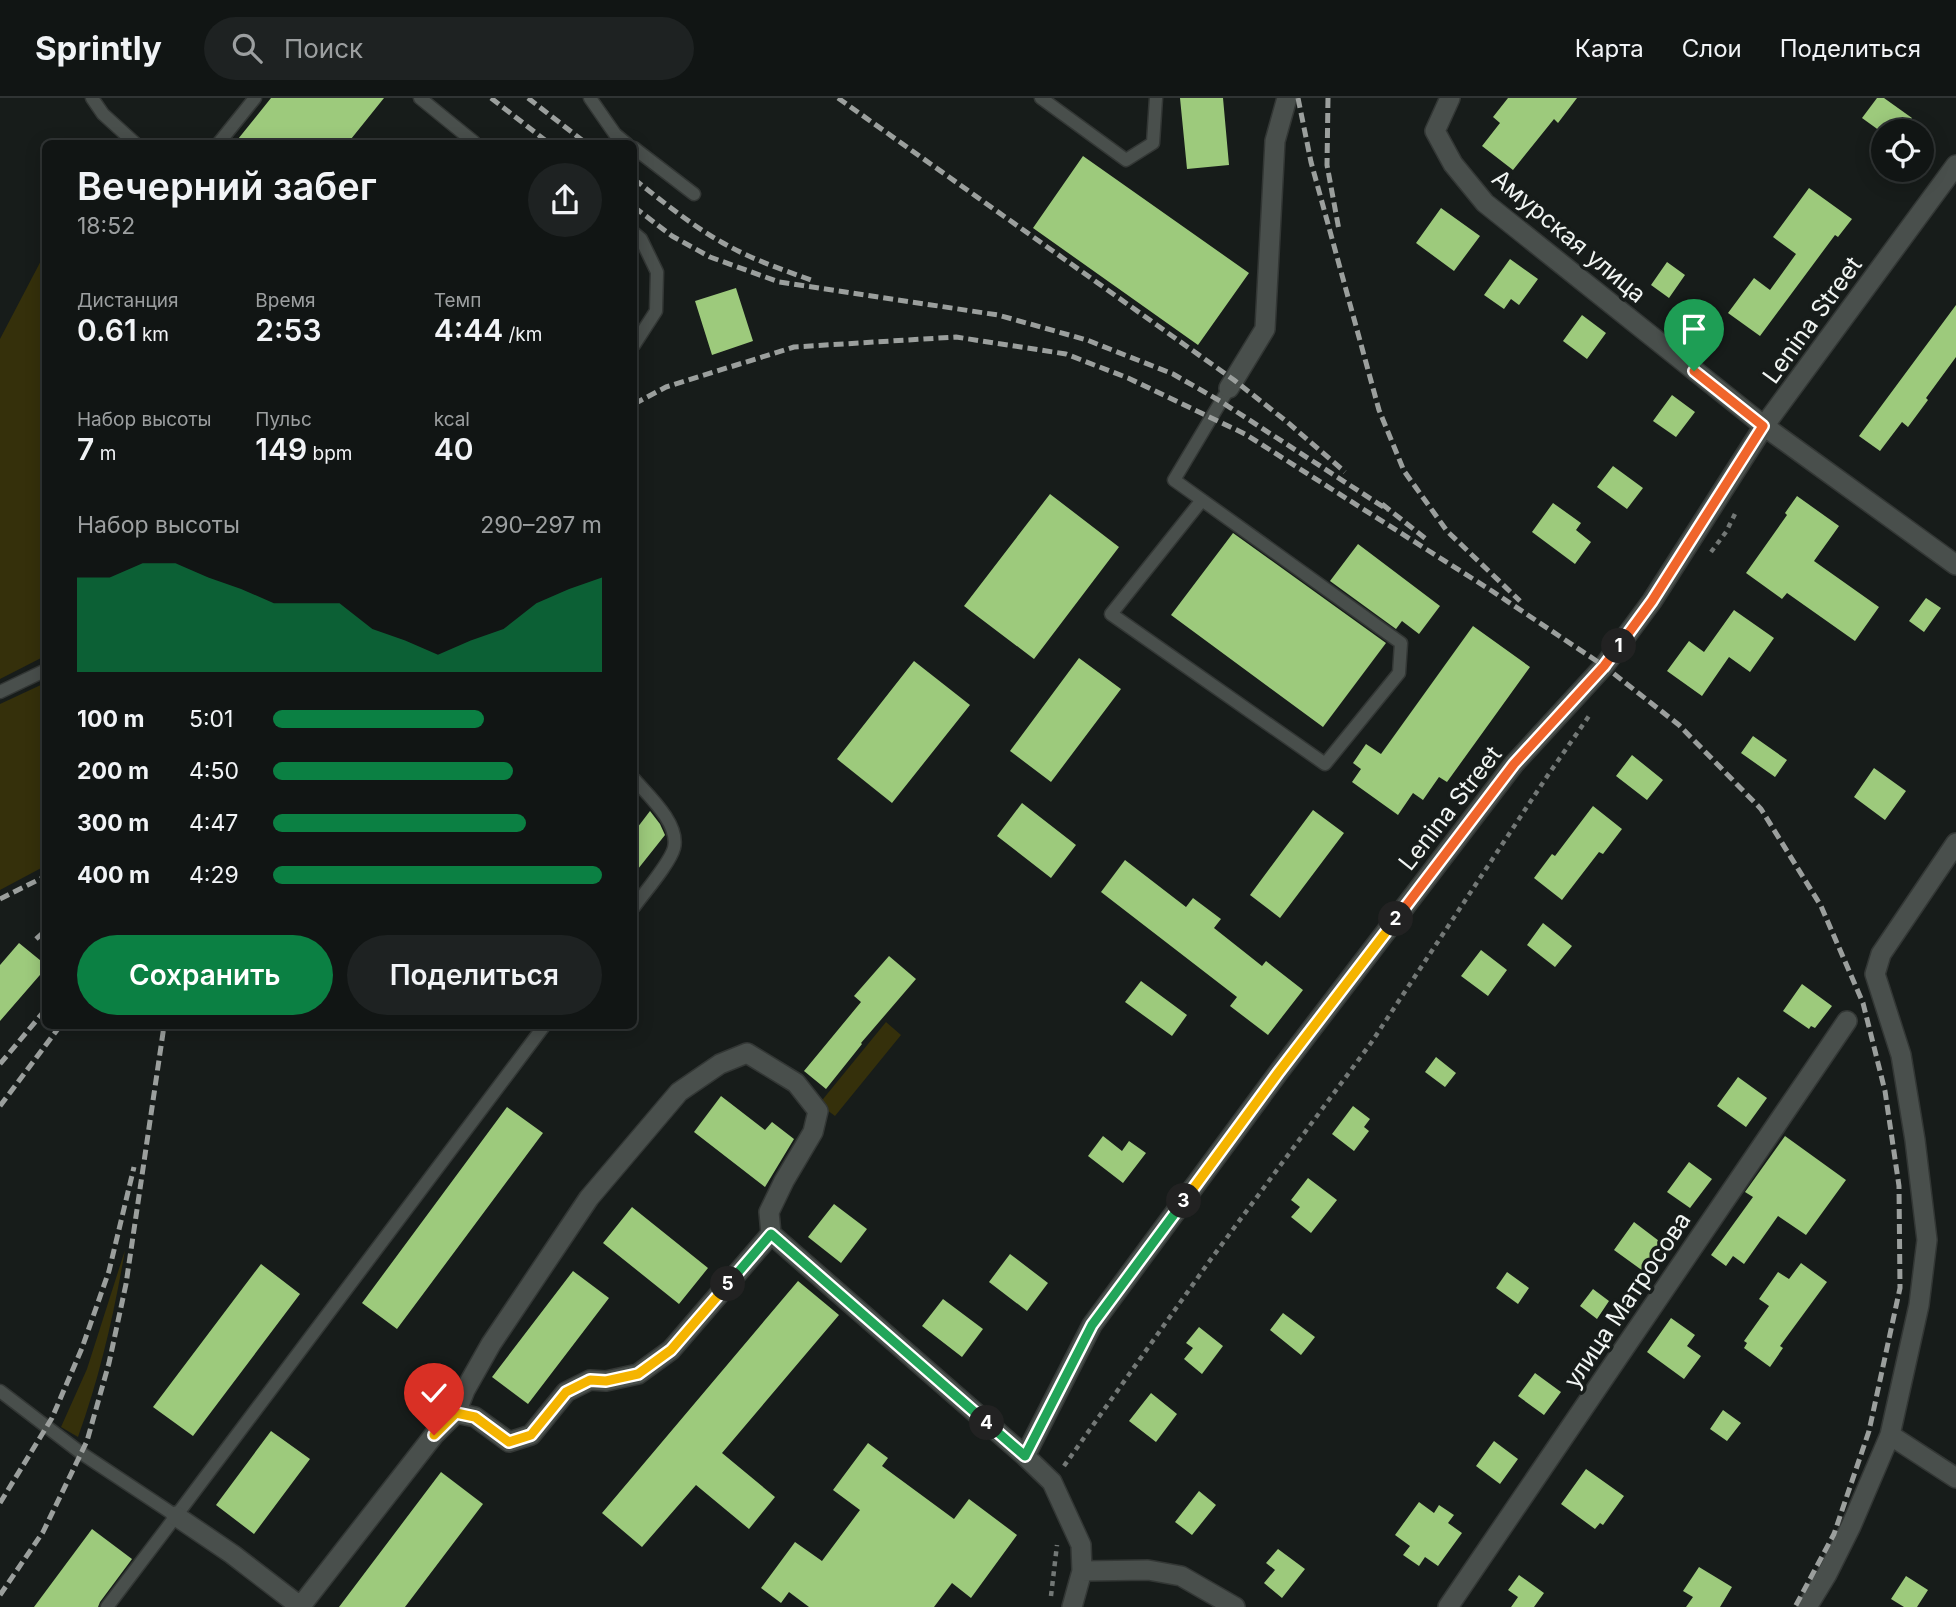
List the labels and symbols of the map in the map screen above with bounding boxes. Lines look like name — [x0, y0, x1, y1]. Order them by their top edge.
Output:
street label: Амурская улица — [1486, 163, 1652, 309]
street label: Lenina Street — [1756, 251, 1868, 389]
pin — [1664, 299, 1724, 371]
pin: 1 — [1602, 628, 1636, 664]
street label: Lenina Street — [1392, 740, 1508, 876]
pin: 2 — [1378, 902, 1414, 936]
pin: 3 — [1166, 1184, 1202, 1218]
street label: улица Матросова — [1557, 1207, 1697, 1393]
pin: 5 — [710, 1266, 746, 1302]
pin — [404, 1363, 464, 1435]
pin: 4 — [970, 1406, 1004, 1440]

